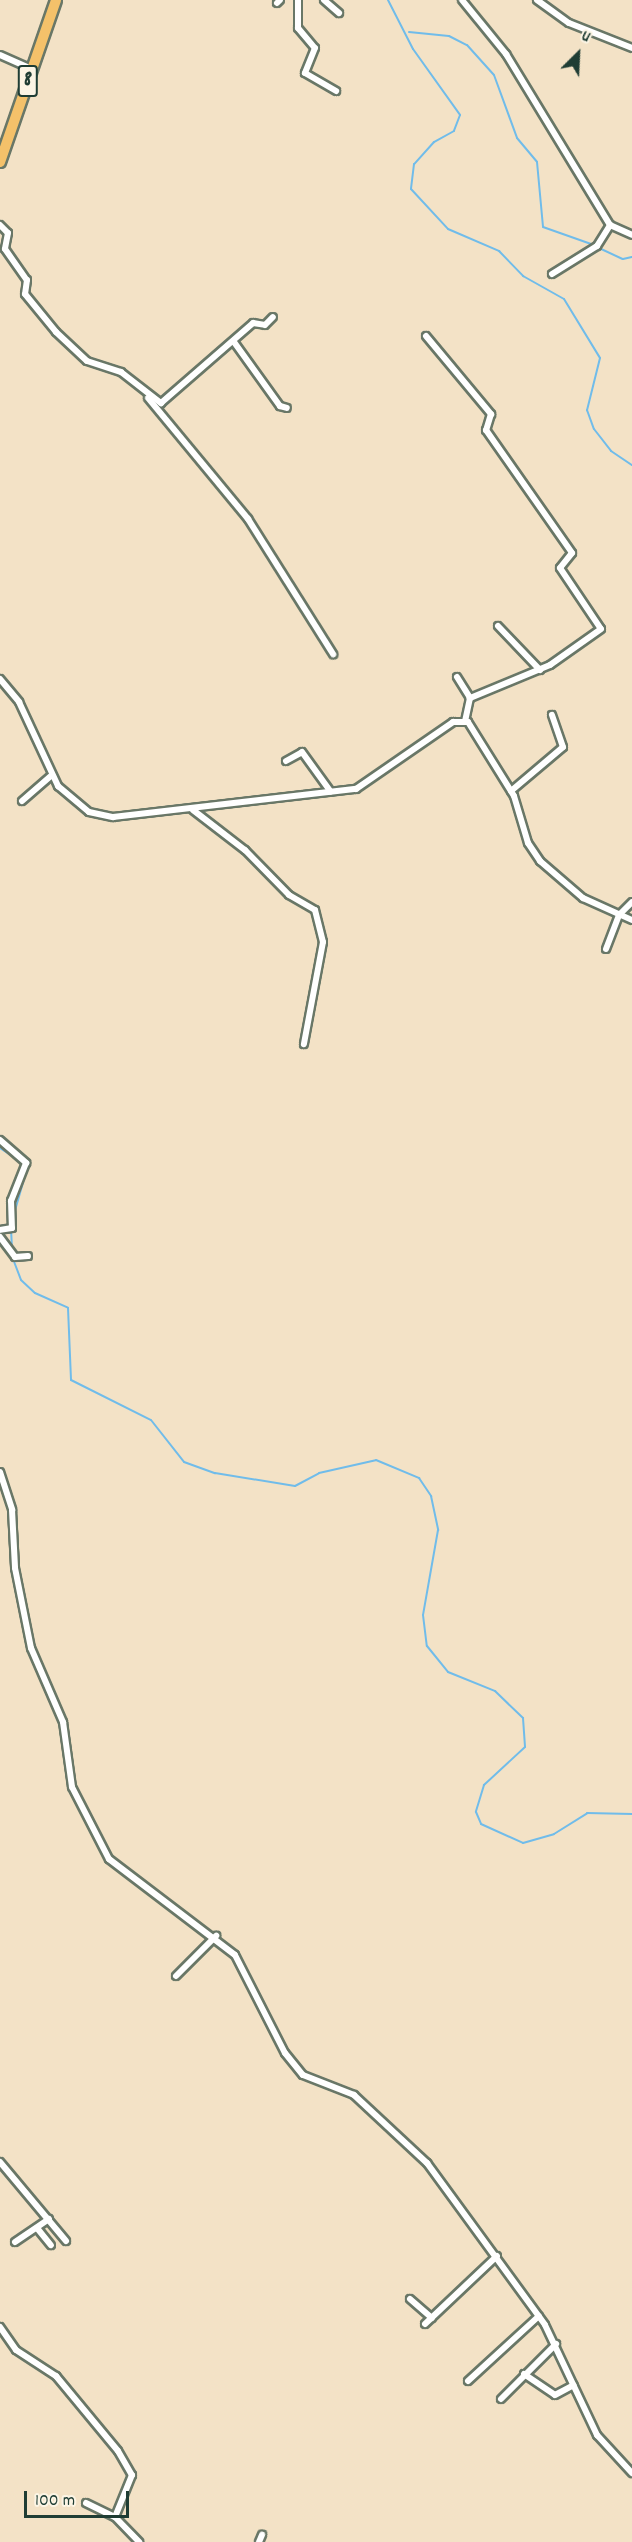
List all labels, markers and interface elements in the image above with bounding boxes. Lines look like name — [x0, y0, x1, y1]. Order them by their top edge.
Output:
north arrow — [548, 24, 608, 84]
text: U — [577, 25, 594, 49]
road number: 8 — [18, 63, 38, 99]
scale bar — [27, 2479, 132, 2517]
text: 100 m — [35, 2489, 75, 2514]

